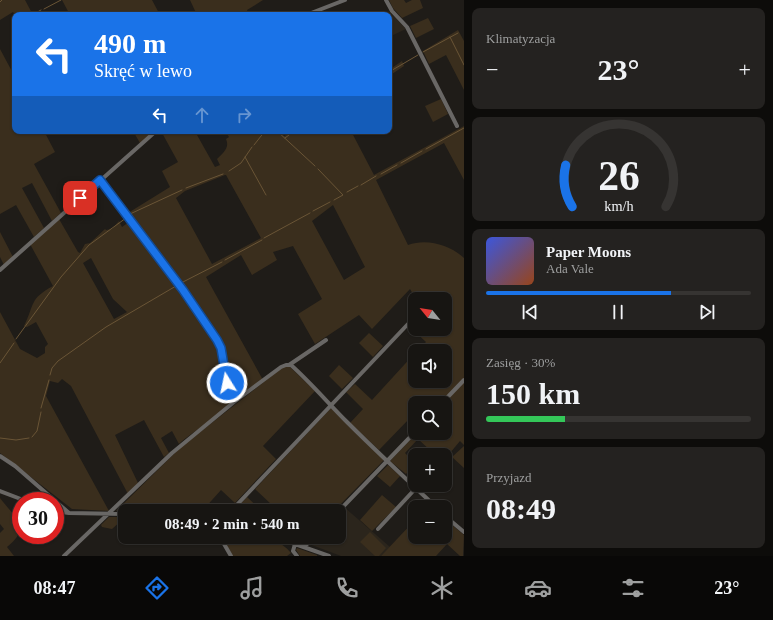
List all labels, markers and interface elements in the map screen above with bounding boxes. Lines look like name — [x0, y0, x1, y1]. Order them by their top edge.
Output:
icon: left — [28, 28, 80, 80]
text: 490 m — [94, 28, 166, 59]
text: Klimatyzacja — [486, 31, 555, 46]
text: 23° — [598, 53, 640, 86]
text: − — [486, 57, 498, 82]
text: + — [739, 57, 751, 82]
text: Skręć w lewo — [94, 61, 192, 81]
icon: left — [149, 104, 171, 126]
icon: ahead — [191, 104, 213, 126]
icon: right — [233, 104, 255, 126]
text: 26 — [598, 153, 639, 199]
pin — [63, 181, 97, 215]
icon: arrive — [69, 187, 91, 209]
text: km/h — [604, 198, 633, 214]
text: Paper Moons — [546, 244, 631, 260]
text: Ada Vale — [546, 261, 594, 276]
north arrow — [408, 292, 452, 336]
map controls — [408, 292, 452, 544]
icon: previous — [519, 301, 541, 323]
icon: pause — [607, 301, 629, 323]
icon: next — [696, 301, 718, 323]
button: sound — [408, 344, 452, 388]
text: Zasięg · 30% — [486, 355, 555, 370]
position arrow — [206, 362, 248, 404]
text: 150 km — [486, 377, 580, 410]
button: search — [408, 396, 452, 440]
button: + — [408, 448, 452, 492]
text: Przyjazd — [486, 470, 531, 485]
speed limit sign: 30 — [12, 492, 64, 544]
text: 08:49 — [486, 492, 556, 525]
button: − — [408, 500, 452, 544]
text: 08:49 · 2 min · 540 m — [165, 516, 300, 532]
icon: directions — [143, 574, 171, 602]
icon: music — [238, 574, 266, 602]
icon: phone — [333, 574, 361, 602]
icon: climate — [428, 574, 456, 602]
icon: car — [524, 574, 552, 602]
icon: filters — [619, 574, 647, 602]
text: 08:47 — [34, 578, 76, 598]
text: 23° — [714, 578, 739, 598]

